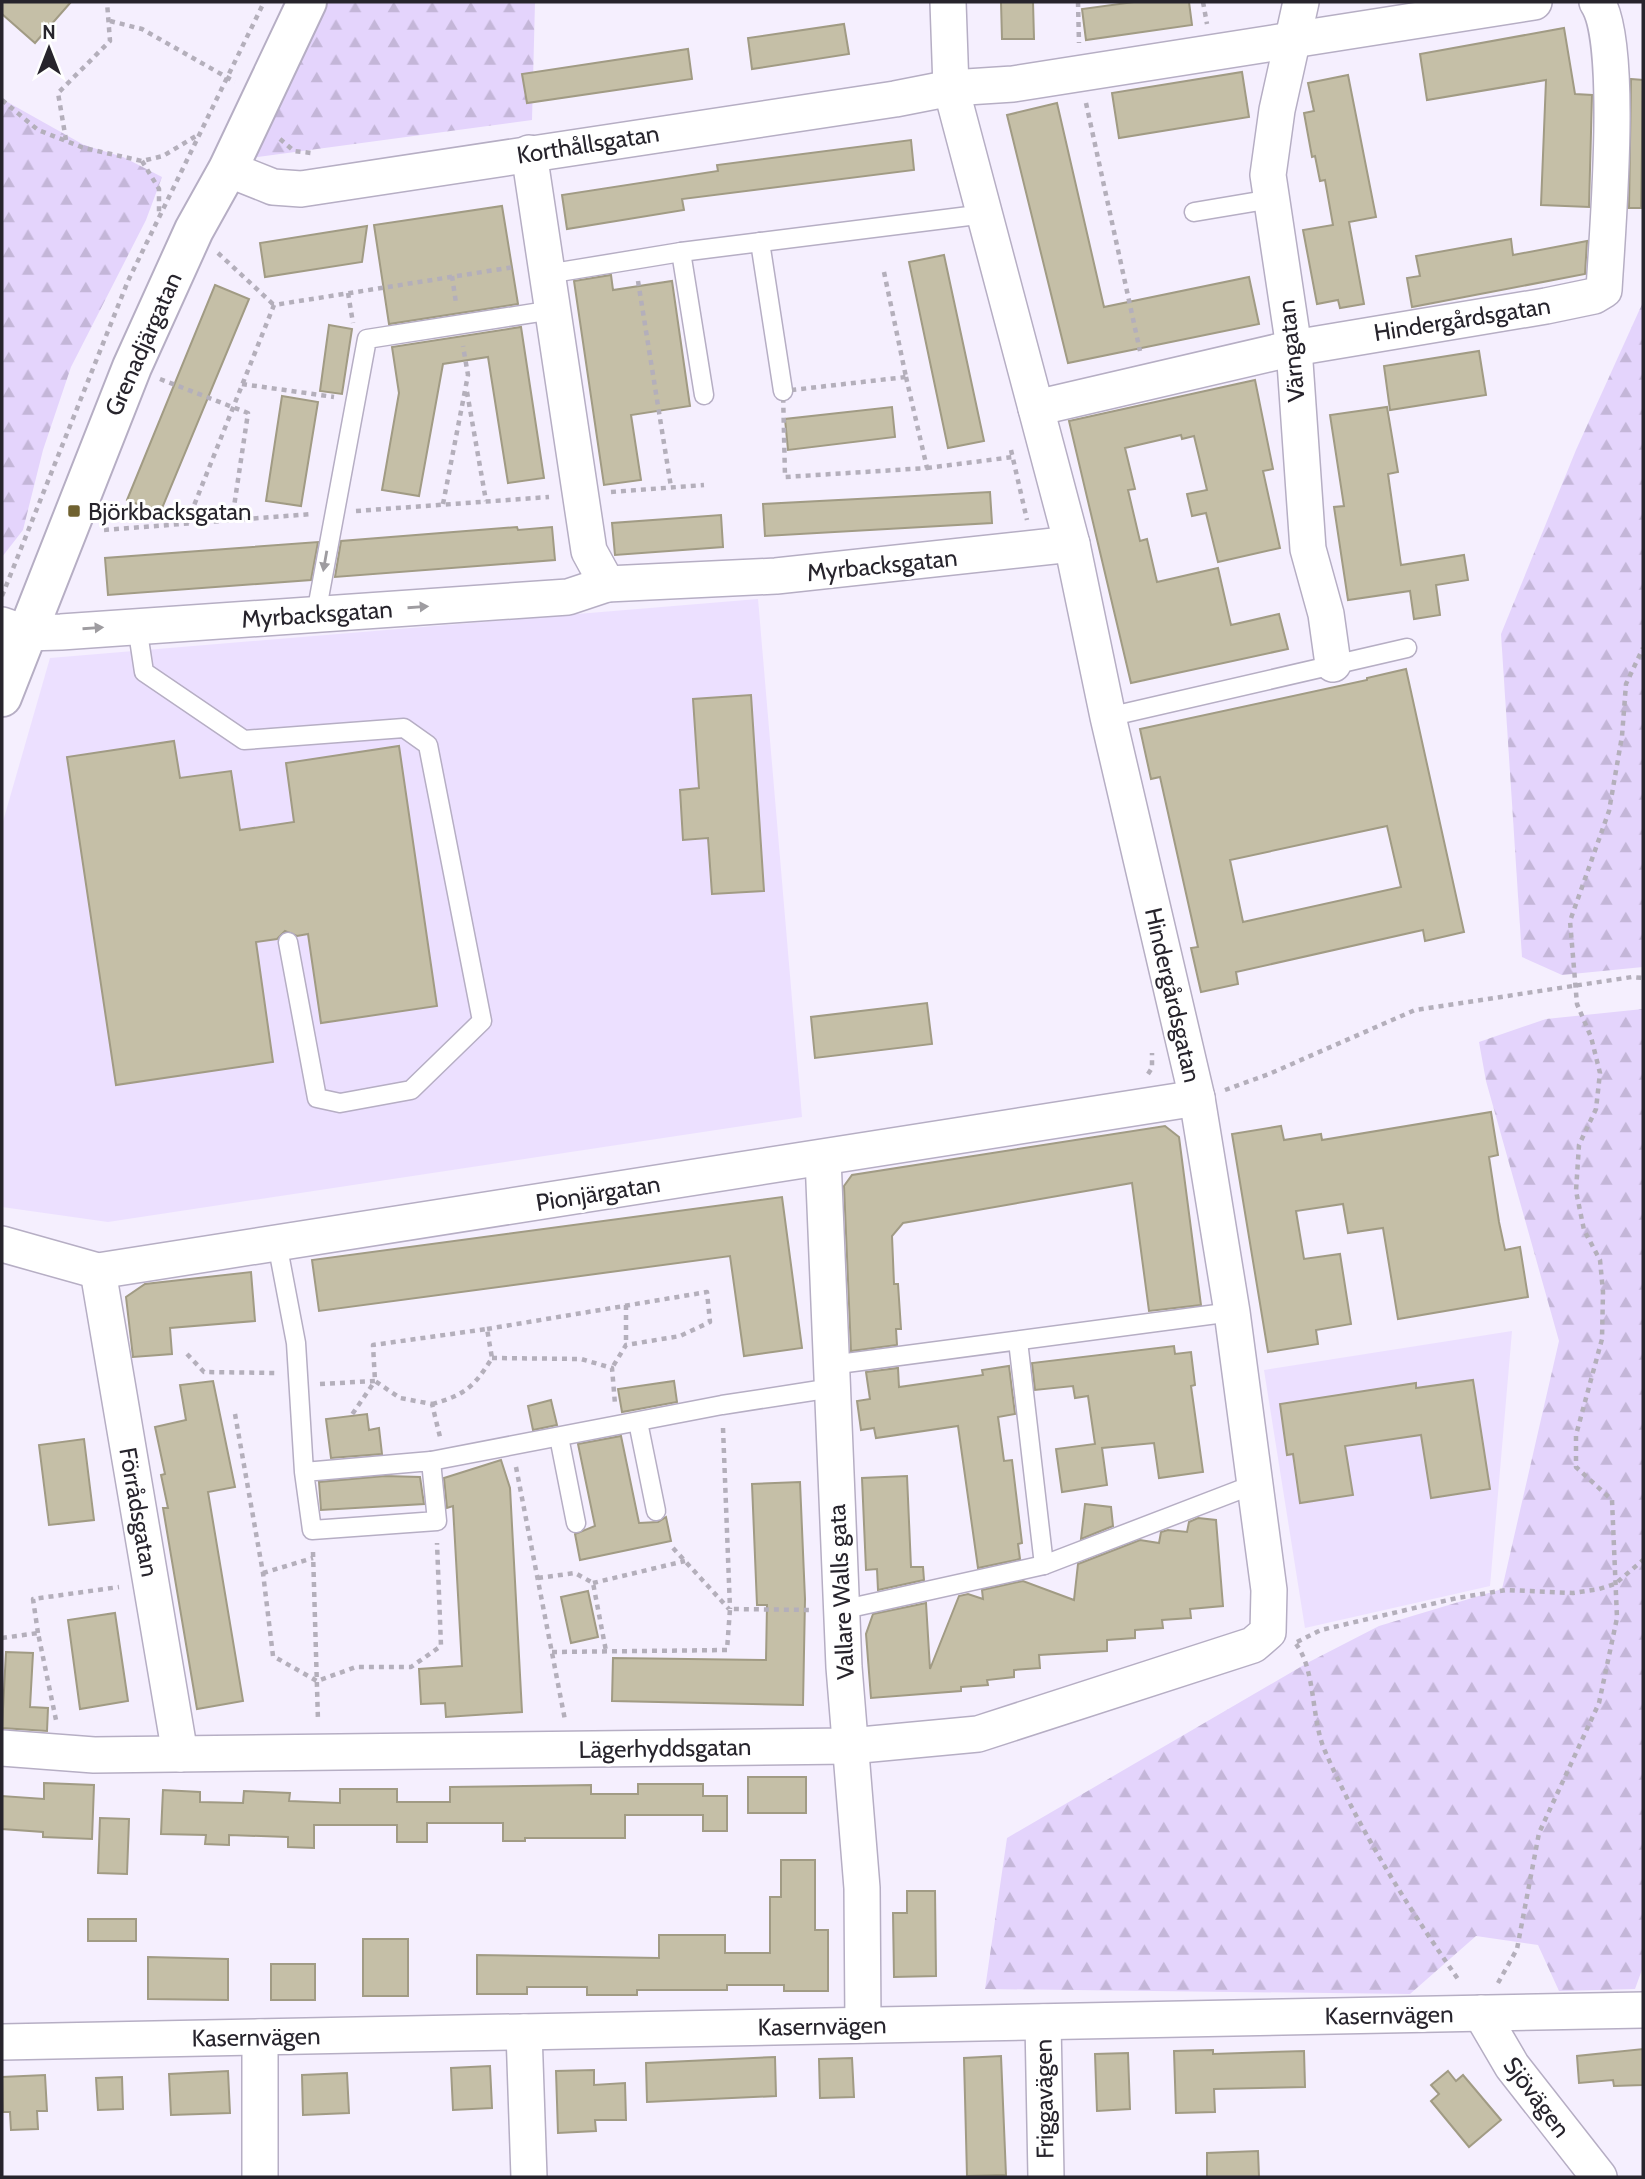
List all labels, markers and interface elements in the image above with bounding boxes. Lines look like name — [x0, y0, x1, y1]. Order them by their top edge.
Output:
north arrow — [14, 14, 84, 84]
text: N — [42, 21, 56, 44]
street label: Korthållsgatan — [515, 118, 661, 170]
street label: Grenadjärgatan — [98, 268, 188, 420]
street label: Hindergårdsgatan — [1372, 291, 1552, 347]
street label: Värngatan — [1271, 299, 1311, 403]
place label: Björkbacksgatan — [88, 497, 252, 526]
marker: Björkbacksgatan — [66, 503, 82, 519]
street label: Myrbacksgatan — [805, 543, 959, 587]
one-way arrow — [319, 550, 330, 572]
street label: Myrbacksgatan — [241, 594, 393, 634]
one-way arrow — [407, 601, 429, 612]
one-way arrow — [82, 622, 104, 633]
street label: Hindergårdsgatan — [1139, 905, 1207, 1085]
street label: Pionjärgatan — [534, 1169, 662, 1217]
street label: Förrådsgatan — [113, 1445, 165, 1579]
street label: Vallare Walls gata — [822, 1503, 860, 1681]
street label: Lägerhyddsgatan — [578, 1732, 752, 1764]
street label: Kasernvägen — [1324, 1999, 1454, 2031]
street label: Kasernvägen — [757, 2010, 887, 2042]
street label: Kasernvägen — [191, 2021, 321, 2053]
street label: Friggavägen — [1028, 2039, 1060, 2159]
street label: Sjövägen — [1497, 2051, 1577, 2143]

